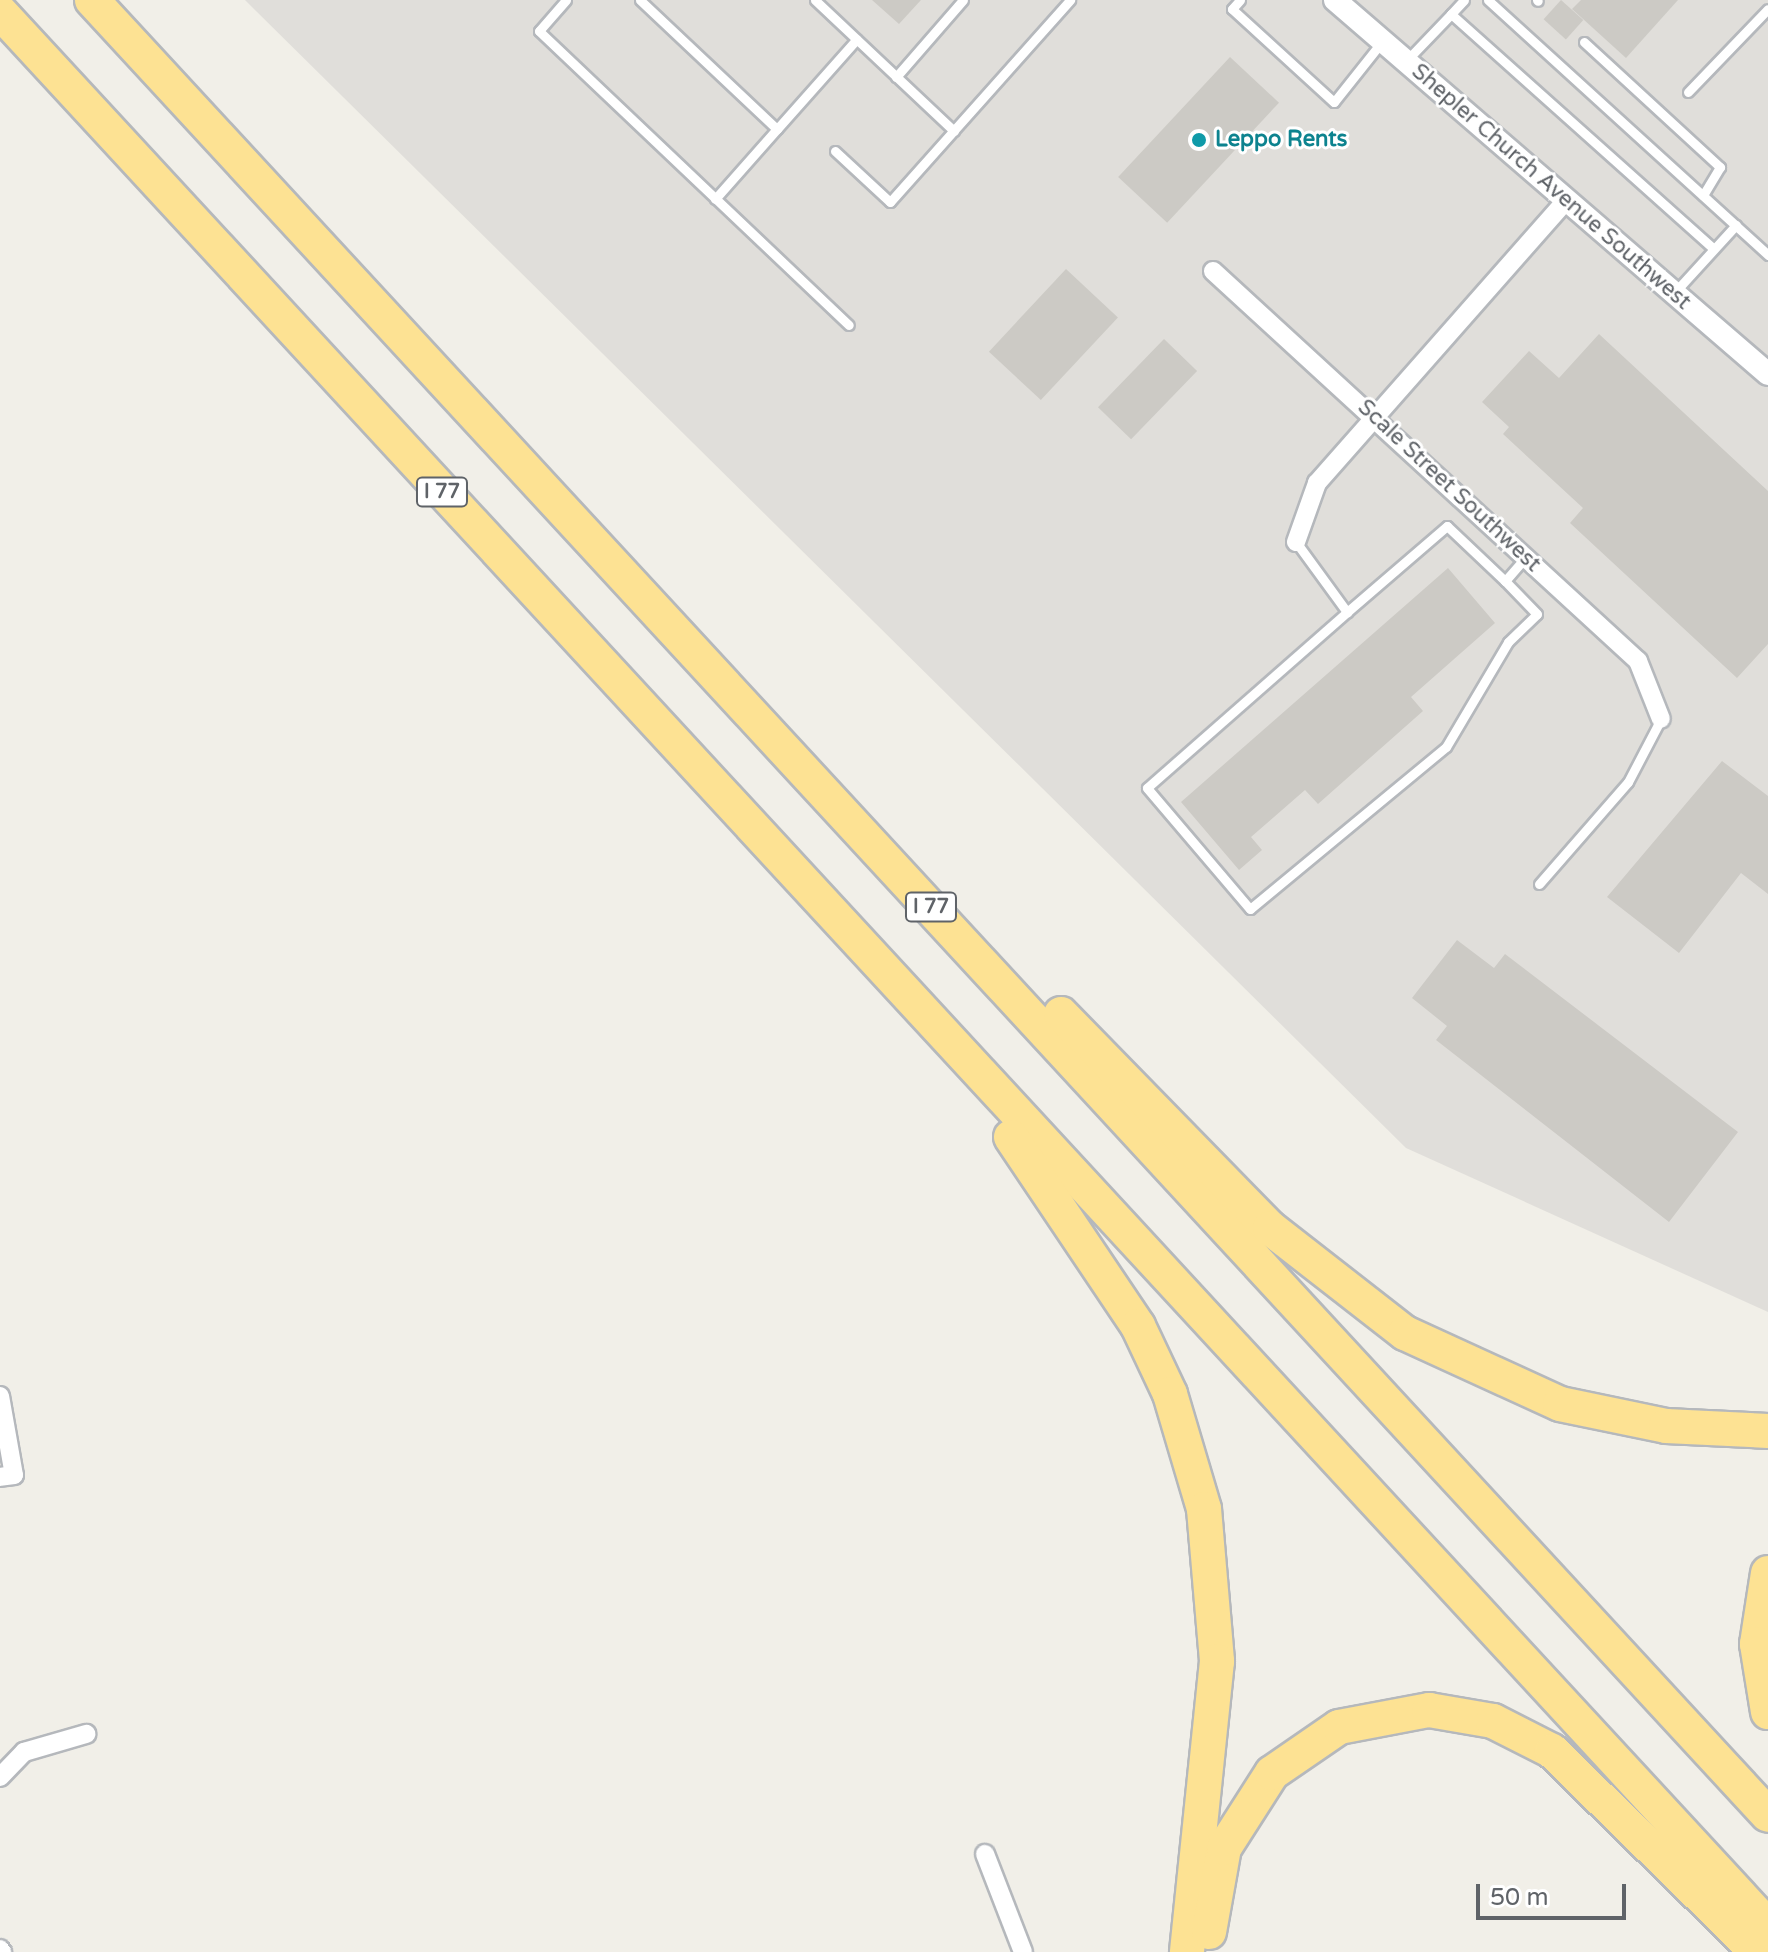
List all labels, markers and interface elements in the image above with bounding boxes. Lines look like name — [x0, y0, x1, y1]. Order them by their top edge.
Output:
street label: Shepler Church Avenue Southwest — [1406, 59, 1696, 315]
place label: Leppo Rents — [1215, 127, 1347, 153]
marker: Leppo Rents — [1190, 131, 1208, 149]
street label: Scale Street Southwest — [1352, 394, 1546, 578]
road number: I 77 — [414, 476, 470, 508]
road number: I 77 — [903, 891, 959, 923]
scale bar — [1480, 1868, 1630, 1918]
text: 50 m — [1490, 1883, 1548, 1912]

